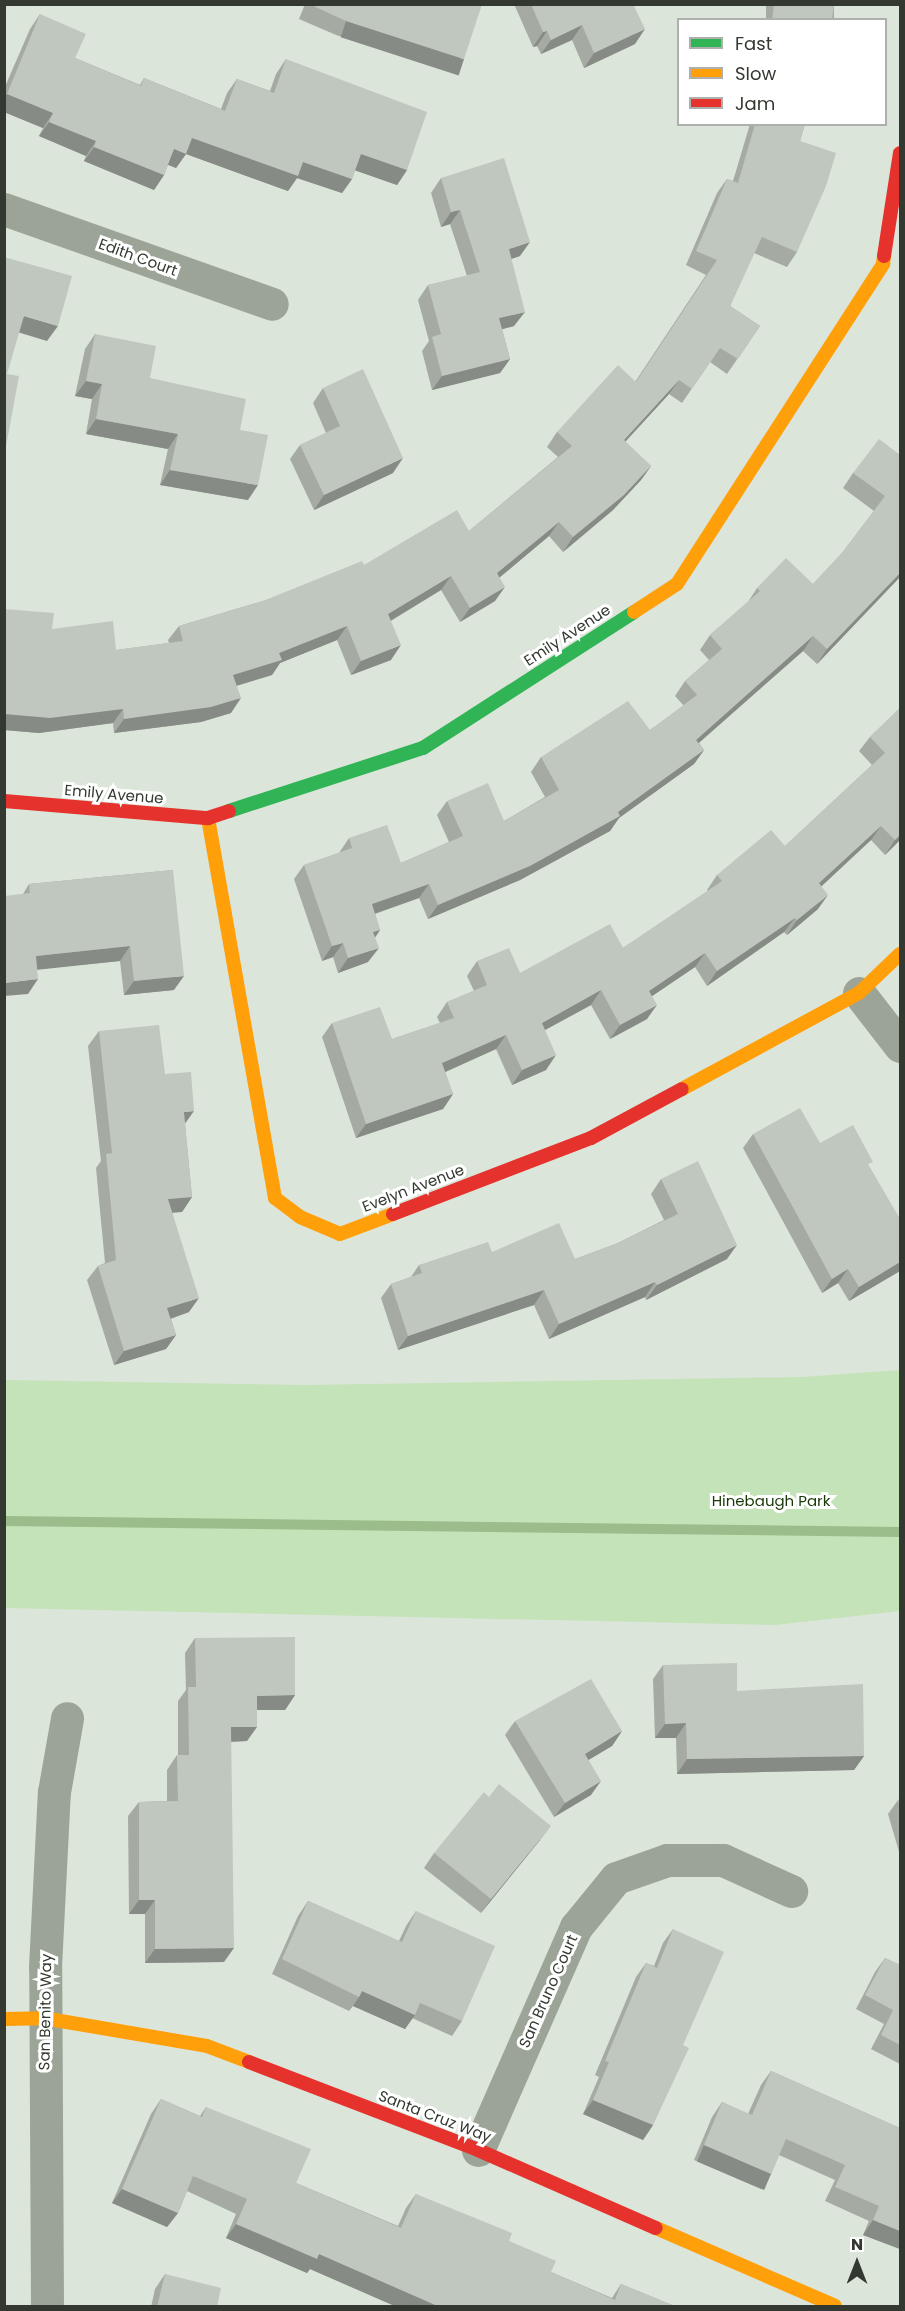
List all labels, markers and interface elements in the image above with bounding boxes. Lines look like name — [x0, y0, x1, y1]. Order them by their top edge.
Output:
legend — [677, 18, 887, 126]
text: Fast — [735, 31, 772, 56]
text: Slow — [735, 61, 776, 86]
text: Jam — [735, 91, 775, 116]
street label: Edith Court — [96, 234, 180, 280]
street label: Emily Avenue — [520, 600, 614, 670]
street label: Emily Avenue — [64, 781, 164, 807]
street label: Evelyn Avenue — [360, 1160, 466, 1216]
park label: Hinebaugh Park — [712, 1492, 830, 1510]
street label: San Bruno Court — [515, 1932, 581, 2050]
street label: San Benito Way — [35, 1954, 55, 2070]
street label: Santa Cruz Way — [376, 2086, 494, 2146]
north arrow — [827, 2233, 887, 2293]
text: N — [851, 2233, 863, 2256]

